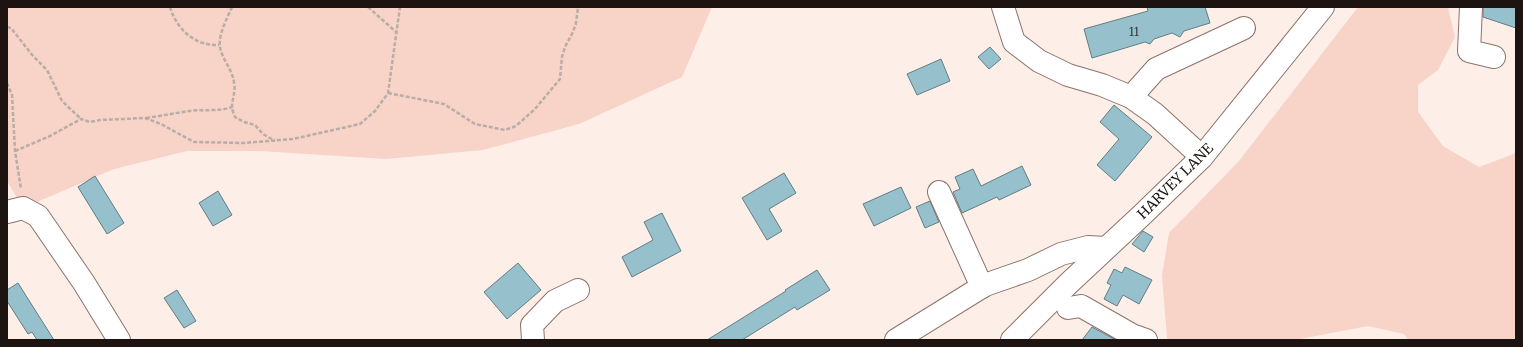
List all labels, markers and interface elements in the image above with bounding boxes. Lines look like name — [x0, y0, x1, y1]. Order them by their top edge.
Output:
house number: 11 — [1129, 24, 1140, 39]
street label: HARVEY LANE — [1133, 139, 1217, 223]

